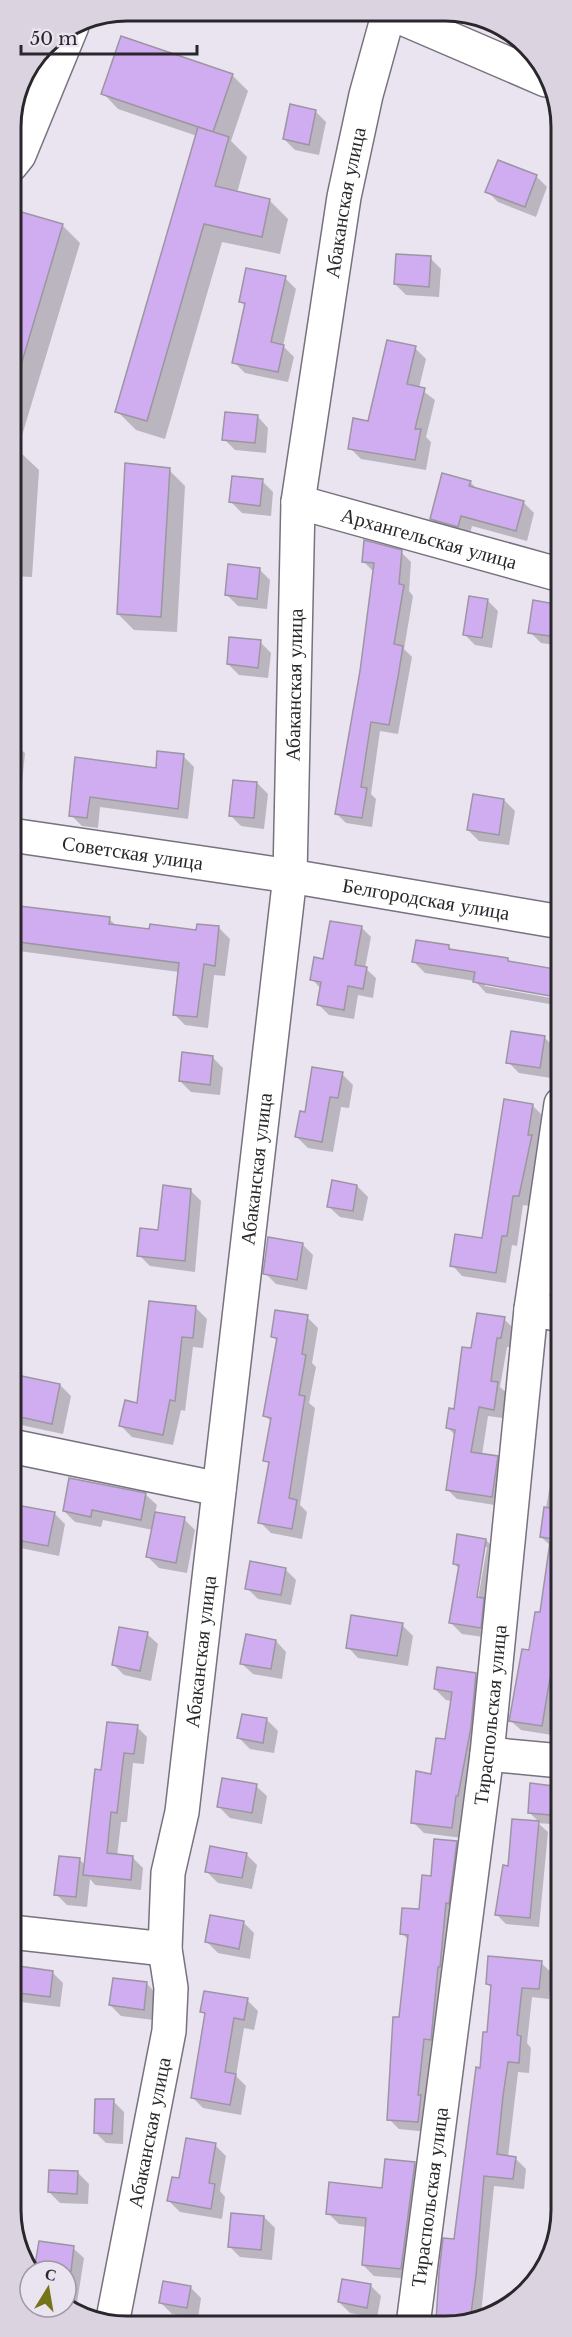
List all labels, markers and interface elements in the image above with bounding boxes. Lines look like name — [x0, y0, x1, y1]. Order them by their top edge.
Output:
scale bar — [21, 18, 196, 56]
text: 50 m — [30, 28, 78, 50]
street label: Абаканская улица — [320, 125, 371, 280]
street label: Архангельская улица — [338, 503, 520, 574]
street label: Абаканская улица — [280, 608, 308, 762]
street label: Советская улица — [61, 831, 205, 875]
street label: Белгородская улица — [341, 873, 512, 925]
street label: Абаканская улица — [236, 1091, 277, 1246]
street label: Абаканская улица — [180, 1574, 221, 1729]
street label: Тираспольская улица — [468, 1623, 512, 1807]
street label: Абаканская улица — [123, 2055, 176, 2210]
street label: Тираспольская улица — [406, 2106, 453, 2289]
north arrow — [18, 2259, 78, 2319]
text: С — [43, 2263, 58, 2285]

